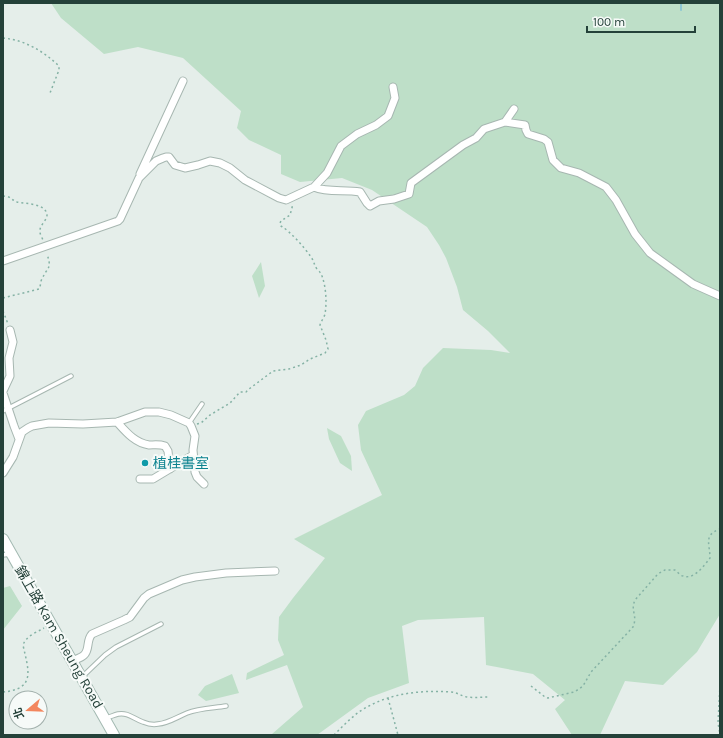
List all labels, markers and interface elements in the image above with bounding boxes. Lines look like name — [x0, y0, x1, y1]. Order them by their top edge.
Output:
scale bar — [587, 8, 695, 34]
text: 100 m — [593, 15, 625, 29]
place label: 植桂書室 — [153, 455, 209, 472]
marker: 植桂書室 — [140, 458, 150, 468]
street label: 錦上路 Kam Sheung Road — [11, 562, 107, 712]
north arrow — [8, 690, 48, 730]
text: 北 — [11, 706, 27, 720]

